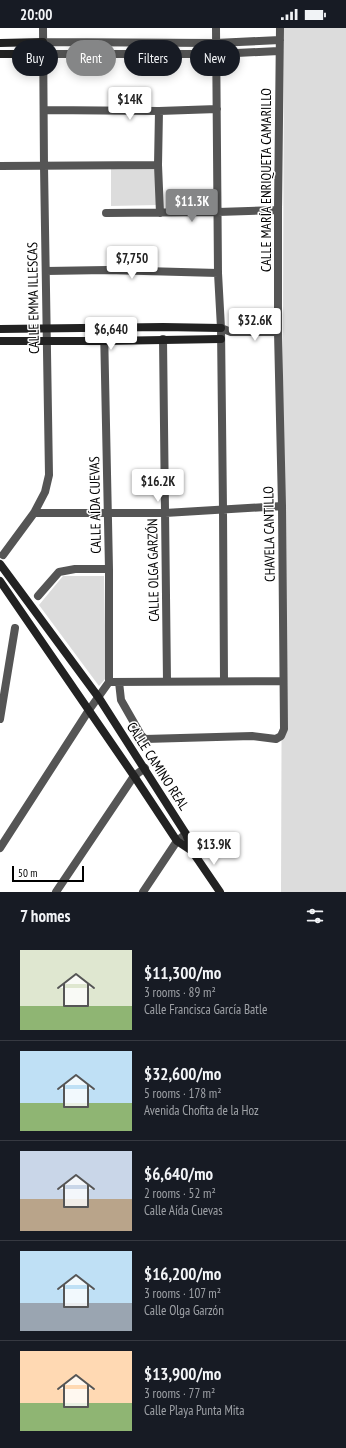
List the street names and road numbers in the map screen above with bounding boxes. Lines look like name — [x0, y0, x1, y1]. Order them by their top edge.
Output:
street label: CALLE MARÍA ENRIQUETA CAMARILLO — [257, 88, 275, 272]
street label: CALLE EMMA ILLESCAS — [23, 242, 43, 354]
street label: CALLE AÍDA CUEVAS — [85, 456, 105, 554]
street label: CHAVELA CANTILLO — [259, 486, 279, 582]
street label: CALLE OLGA GARZÓN — [143, 518, 163, 622]
street label: CALLE CAMINO REAL — [123, 719, 193, 814]

